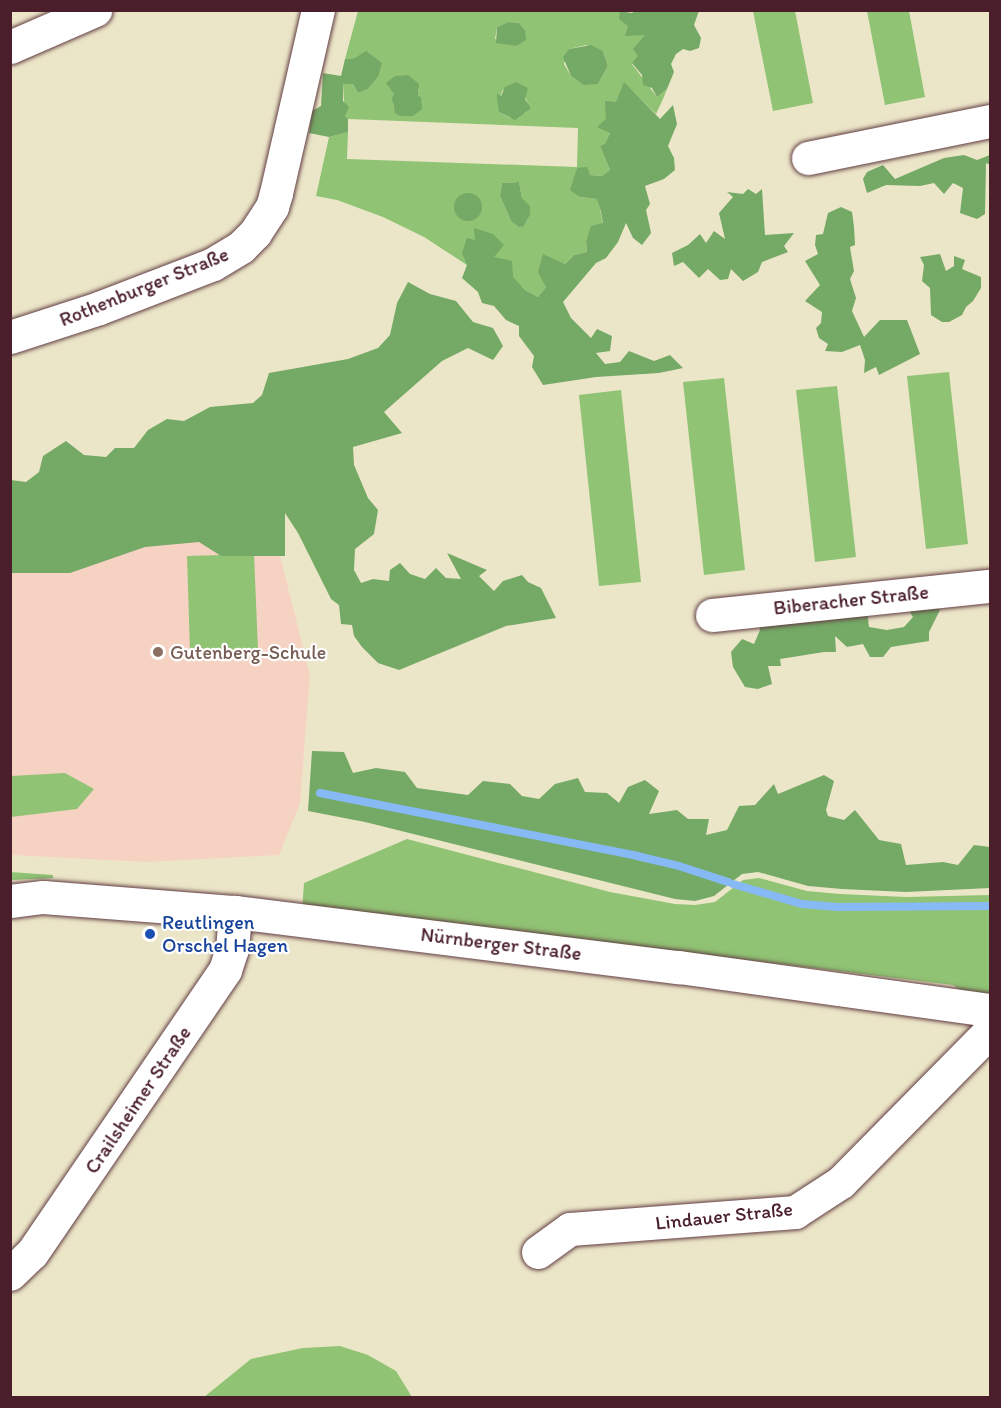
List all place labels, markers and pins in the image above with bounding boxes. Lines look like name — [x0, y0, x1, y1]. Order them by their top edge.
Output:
place label: Gutenberg-Schule — [170, 640, 326, 664]
marker: Gutenberg-Schule — [151, 645, 165, 659]
place label: Reutlingen Orschel Hagen — [162, 910, 288, 957]
marker: Reutlingen Orschel Hagen — [143, 927, 157, 941]

